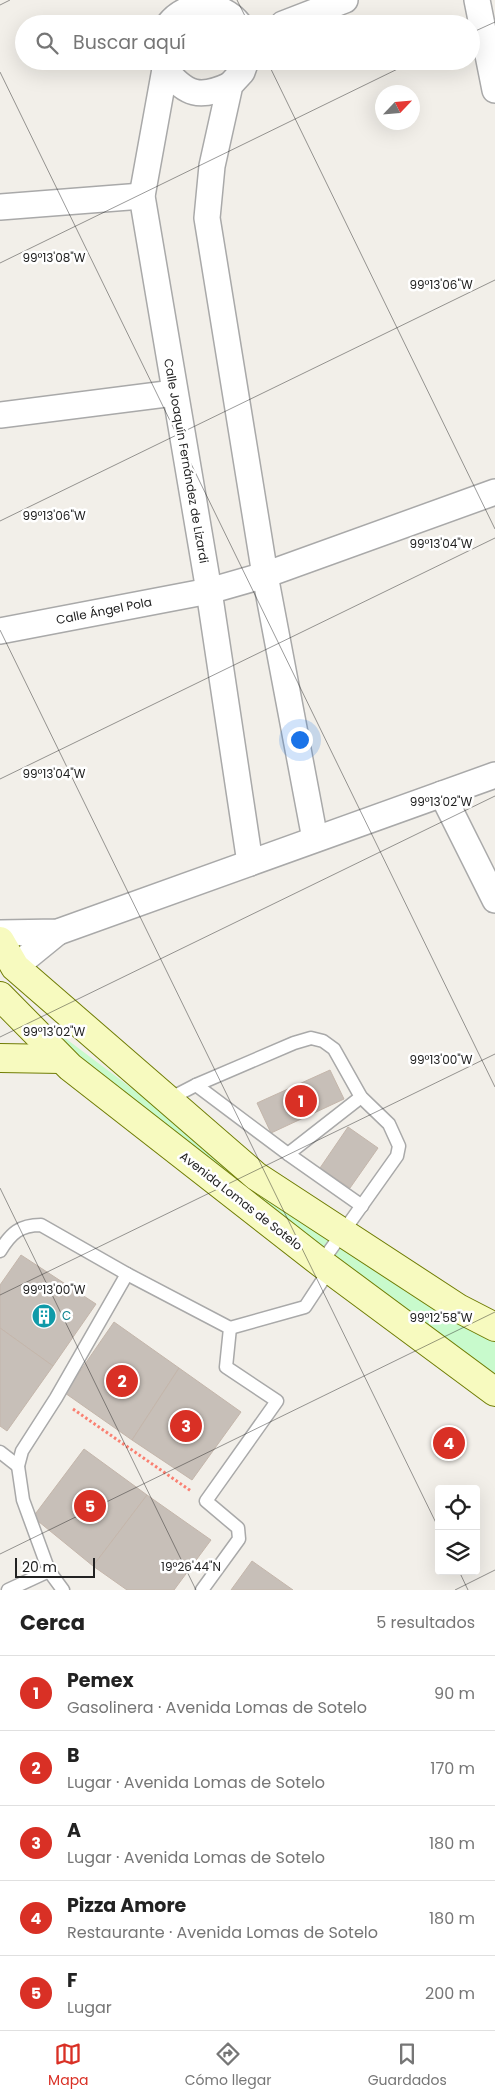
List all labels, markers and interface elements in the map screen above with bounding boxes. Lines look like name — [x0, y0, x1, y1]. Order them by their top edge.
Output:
search box — [15, 15, 480, 70]
icon: search — [33, 29, 61, 57]
text: Buscar aquí — [73, 29, 186, 56]
north arrow — [375, 85, 420, 130]
text: 99°13'08"W — [22, 249, 86, 266]
text: 99°13'06"W — [409, 276, 473, 293]
street label: Calle Joaquín Fernández de Lizardi — [160, 357, 213, 565]
text: 99°13'06"W — [22, 507, 86, 524]
text: 99°13'04"W — [409, 535, 473, 552]
street label: Calle Ángel Pola — [55, 593, 153, 628]
your location — [287, 727, 313, 753]
text: 99°13'04"W — [22, 765, 86, 782]
text: 99°13'02"W — [410, 793, 473, 810]
text: 99°13'02"W — [23, 1023, 86, 1040]
text: 99°13'00"W — [409, 1051, 473, 1068]
pin: 1 — [285, 1082, 317, 1120]
street label: Avenida Lomas de Sotelo — [177, 1147, 306, 1254]
text: 99°13'00"W — [22, 1281, 86, 1298]
building icon: C — [31, 1303, 57, 1329]
place label: C — [62, 1307, 71, 1324]
text: 99°12'58"W — [409, 1309, 473, 1326]
pin: 2 — [106, 1362, 138, 1400]
pin: 3 — [170, 1407, 202, 1445]
pin: 4 — [433, 1424, 465, 1462]
map controls — [435, 1485, 480, 1575]
button: locate — [435, 1485, 480, 1530]
pin: 5 — [74, 1487, 106, 1525]
button: layers — [435, 1530, 480, 1575]
scale bar — [15, 1555, 95, 1578]
text: 20 m — [22, 1557, 57, 1577]
text: 19°26'44"N — [161, 1558, 221, 1575]
text: Cerca — [20, 1608, 85, 1637]
text: 5 resultados — [376, 1611, 475, 1634]
text: Pemex — [67, 1667, 134, 1694]
text: 1 — [33, 1682, 39, 1705]
text: 90 m — [434, 1682, 475, 1705]
text: Gasolinera · Avenida Lomas de Sotelo — [67, 1696, 367, 1719]
text: B — [67, 1742, 80, 1769]
text: 2 — [31, 1757, 41, 1780]
text: 170 m — [430, 1757, 475, 1780]
text: Lugar · Avenida Lomas de Sotelo — [67, 1771, 325, 1794]
text: A — [67, 1817, 81, 1844]
text: 3 — [31, 1832, 41, 1855]
text: 180 m — [429, 1832, 475, 1855]
text: Lugar · Avenida Lomas de Sotelo — [67, 1846, 325, 1869]
text: Pizza Amore — [67, 1892, 186, 1919]
text: 4 — [31, 1907, 41, 1930]
text: 180 m — [429, 1907, 475, 1930]
text: Restaurante · Avenida Lomas de Sotelo — [67, 1921, 378, 1944]
text: F — [67, 1967, 77, 1994]
text: 5 — [31, 1982, 41, 2005]
text: 200 m — [425, 1982, 475, 2005]
text: Lugar — [67, 1996, 112, 2019]
tab: Mapa — [48, 2040, 89, 2091]
tab: Cómo llegar — [185, 2040, 271, 2091]
tab: Guardados — [368, 2040, 447, 2091]

